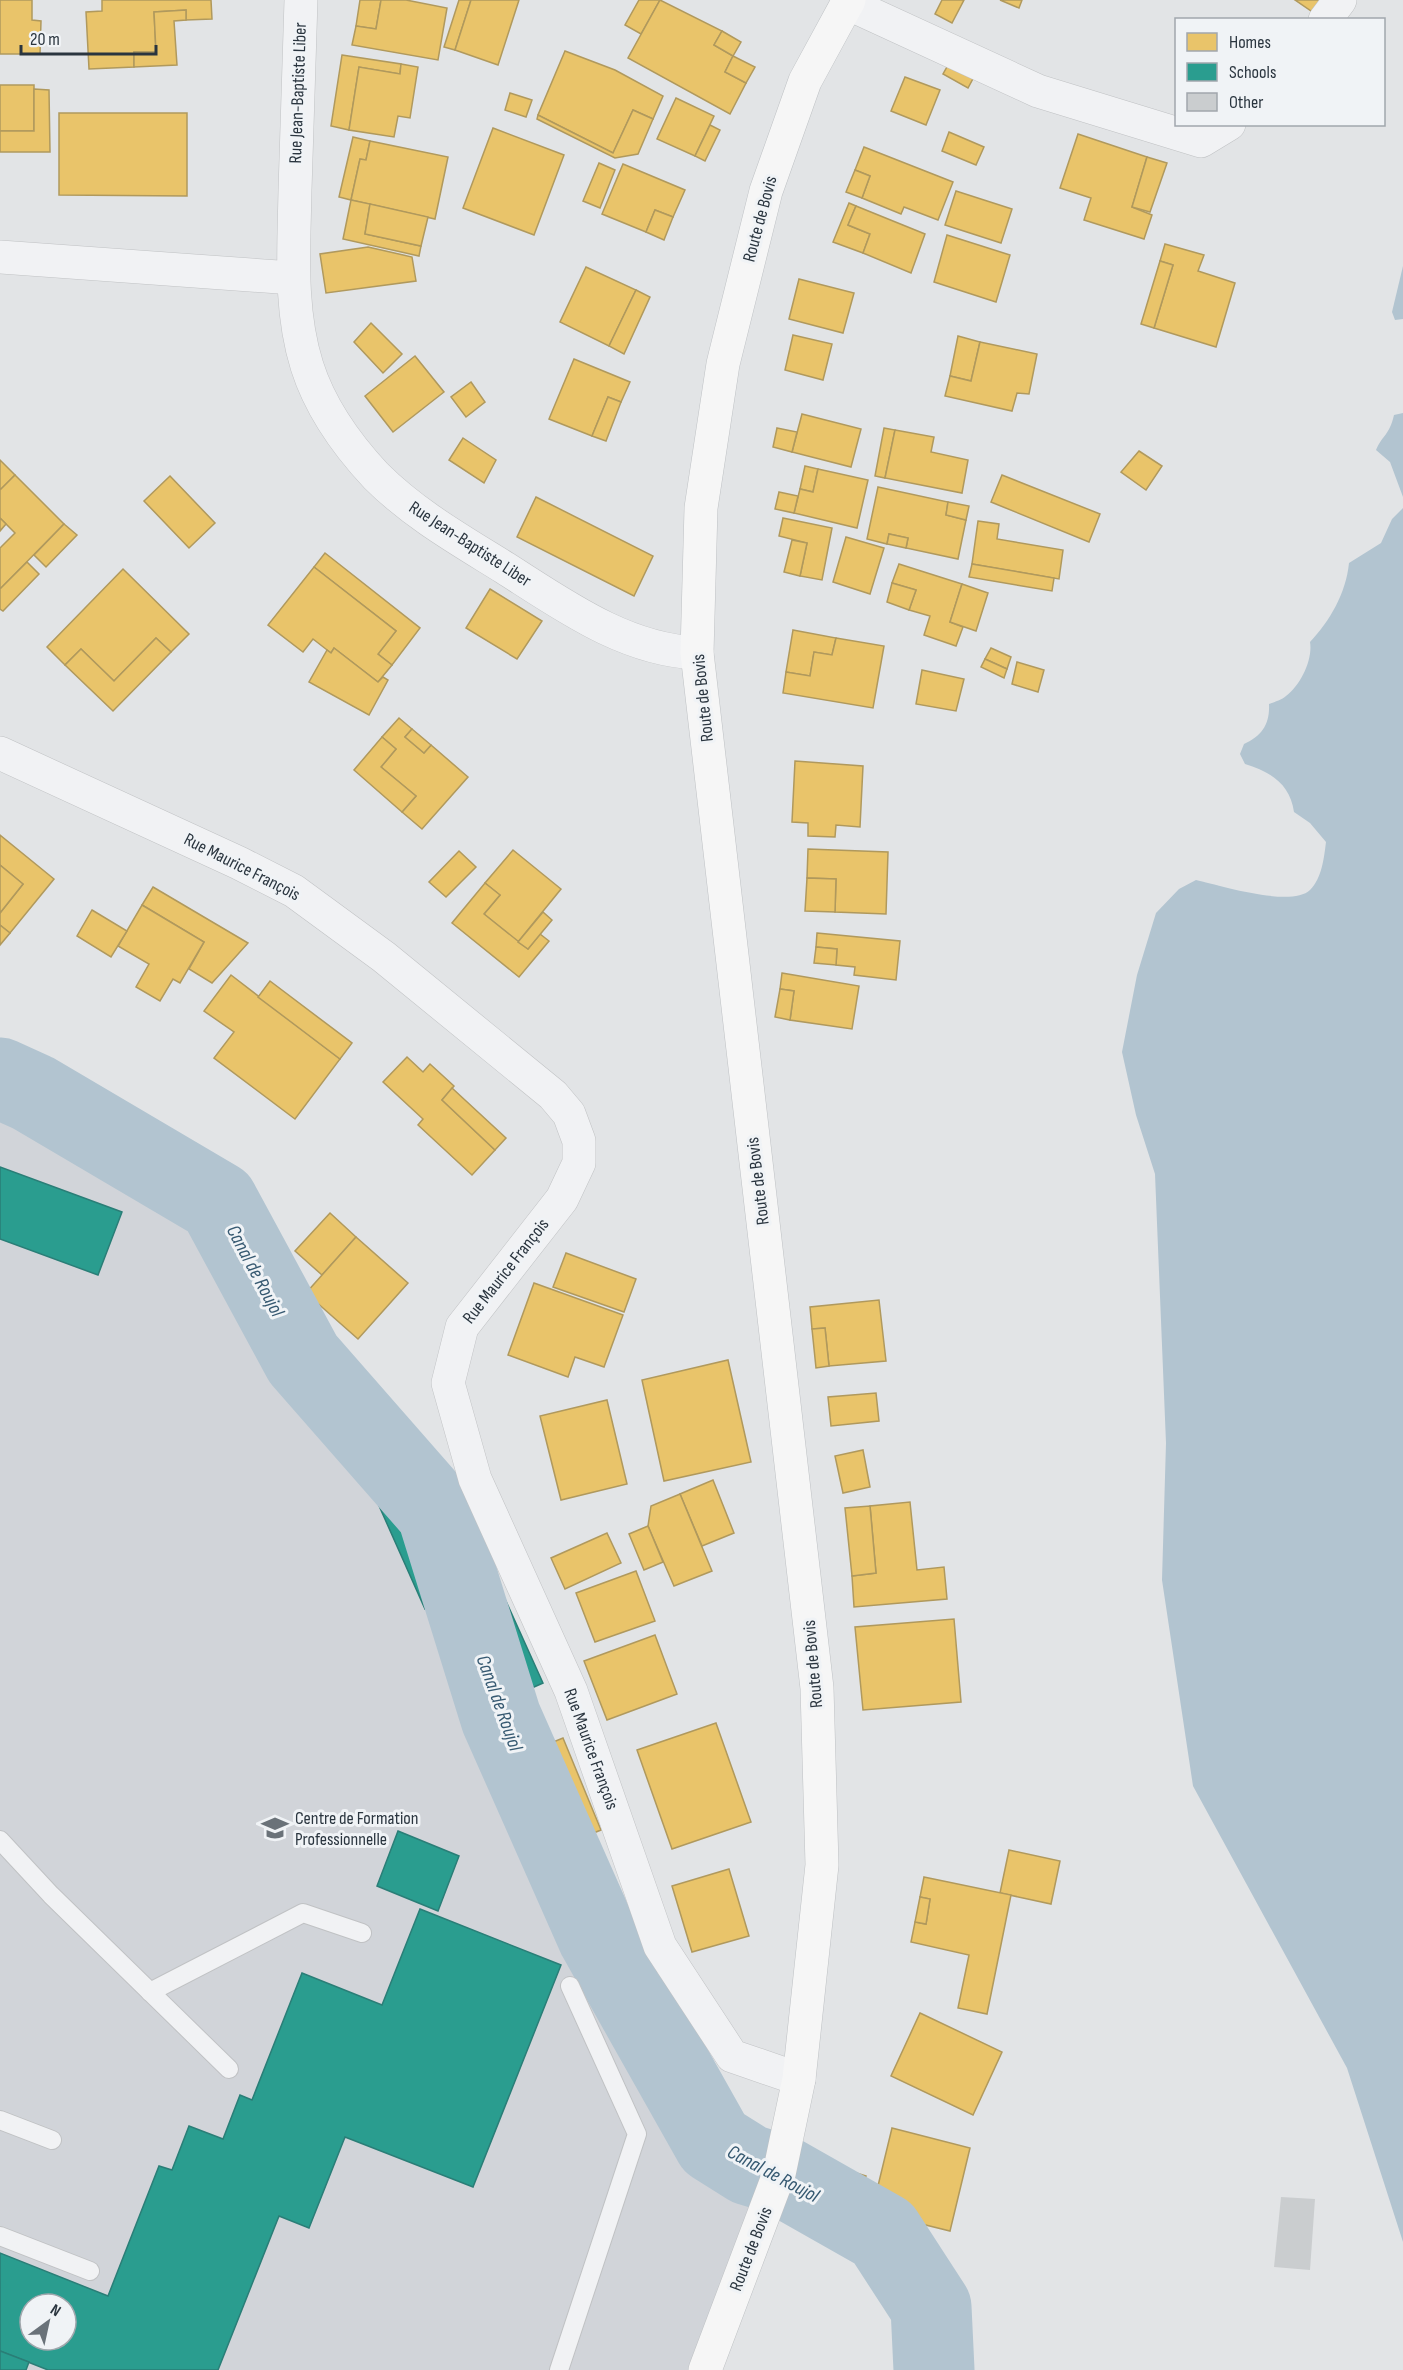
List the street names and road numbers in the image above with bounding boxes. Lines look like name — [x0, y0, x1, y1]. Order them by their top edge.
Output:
street label: Rue Jean-Baptiste Liber — [285, 22, 311, 164]
street label: Route de Bovis — [738, 174, 782, 264]
street label: Rue Jean-Baptiste Liber — [405, 497, 535, 591]
street label: Route de Bovis — [688, 653, 718, 743]
street label: Rue Maurice François — [180, 829, 304, 905]
street label: Route de Bovis — [742, 1136, 774, 1226]
street label: Rue Maurice François — [458, 1214, 554, 1328]
street label: Route de Bovis — [799, 1619, 827, 1709]
street label: Rue Maurice François — [559, 1685, 623, 1813]
street label: Route de Bovis — [725, 2204, 777, 2294]

